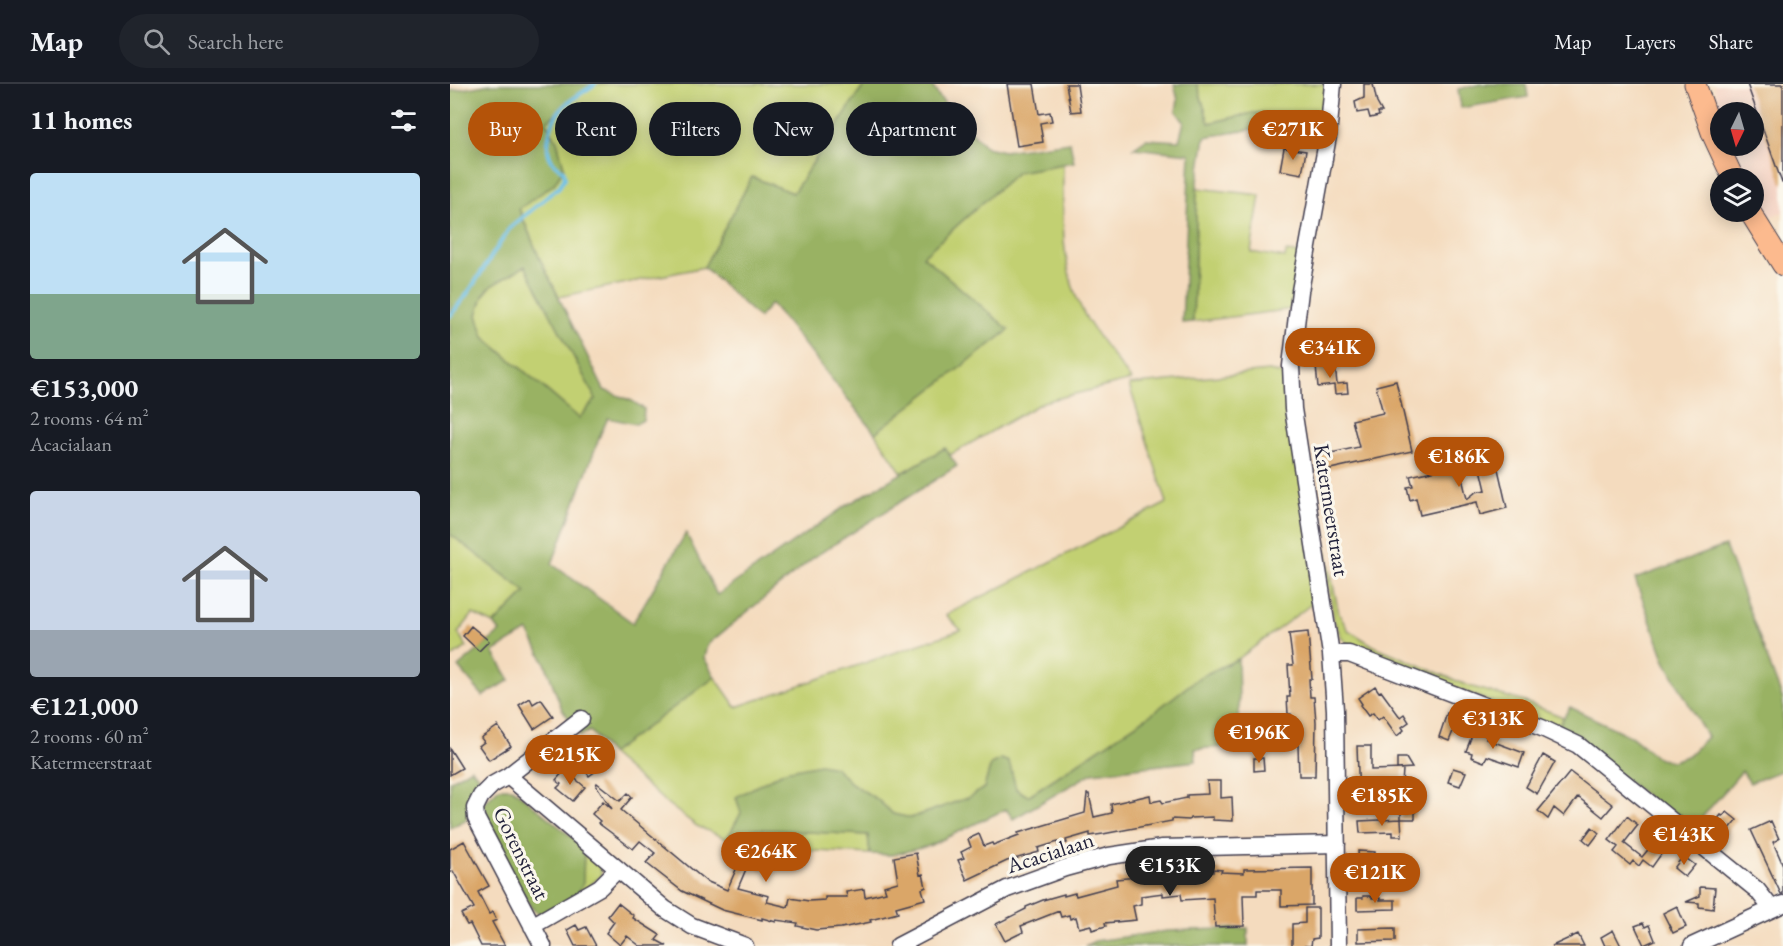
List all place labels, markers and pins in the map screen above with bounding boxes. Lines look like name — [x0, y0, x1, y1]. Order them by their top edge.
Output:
pin: €271K — [1251, 110, 1335, 161]
pin: €341K — [1288, 328, 1372, 379]
pin: €186K — [1417, 437, 1501, 488]
pin: €313K — [1451, 699, 1535, 750]
pin: €196K — [1217, 713, 1301, 764]
pin: €215K — [528, 735, 612, 786]
pin: €185K — [1340, 776, 1424, 827]
pin: €143K — [1642, 815, 1726, 866]
pin: €264K — [724, 832, 808, 883]
pin: €153K — [1128, 846, 1212, 897]
pin: €121K — [1333, 853, 1417, 904]

